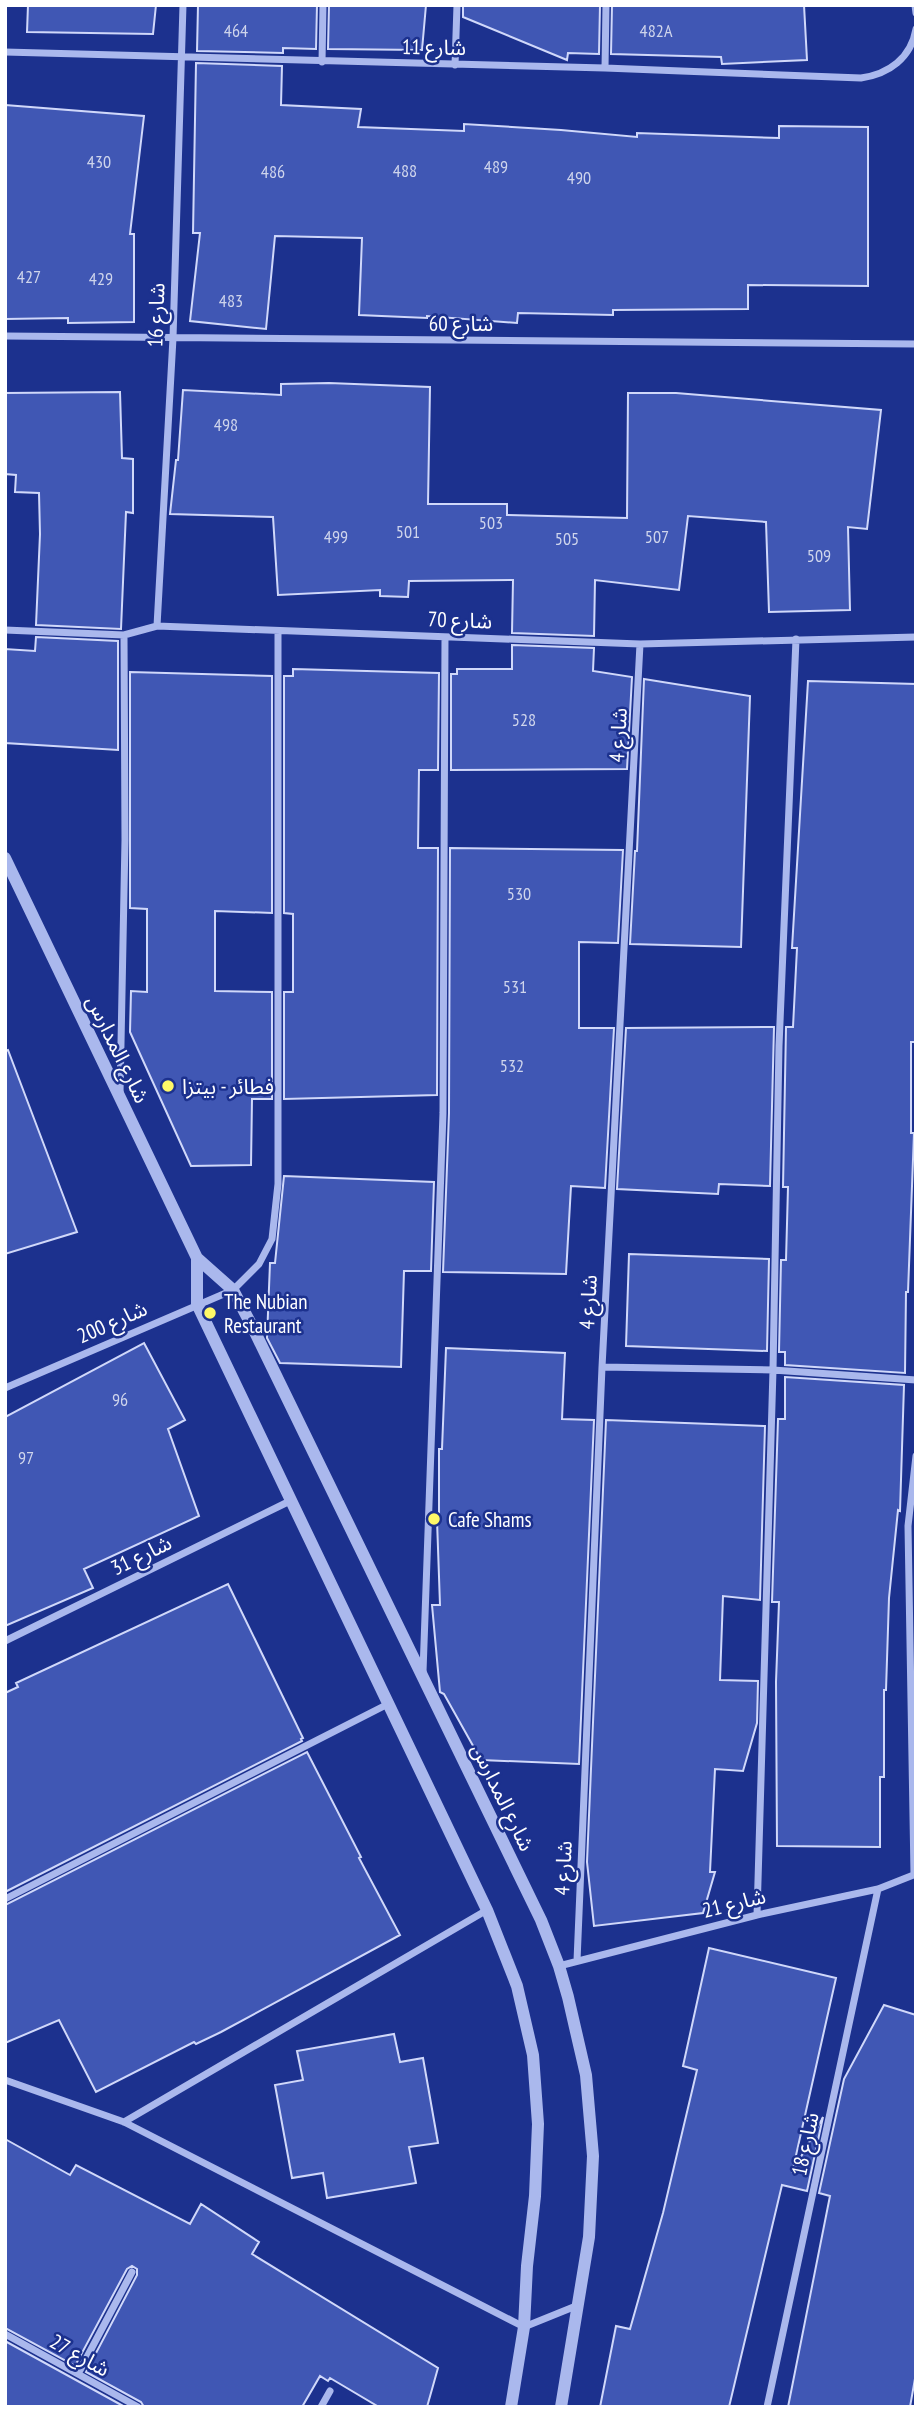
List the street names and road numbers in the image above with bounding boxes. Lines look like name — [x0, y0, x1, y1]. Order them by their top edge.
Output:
street label: شارع 11 — [402, 33, 466, 63]
street label: شارع 16 — [141, 282, 173, 348]
street label: شارع 60 — [429, 310, 493, 339]
street label: شارع 70 — [427, 605, 493, 637]
street label: شارع 4 — [603, 707, 635, 763]
street label: شارع المدارس — [79, 991, 156, 1108]
street label: شارع 4 — [573, 1274, 605, 1330]
street label: شارع 200 — [73, 1295, 152, 1351]
street label: شارع 31 — [106, 1529, 177, 1583]
street label: شارع المدارس — [464, 1739, 541, 1856]
street label: شارع 4 — [548, 1840, 580, 1896]
street label: شارع 21 — [700, 1882, 769, 1926]
street label: شارع 18 — [785, 2110, 827, 2179]
street label: شارع 27 — [44, 2328, 115, 2384]

